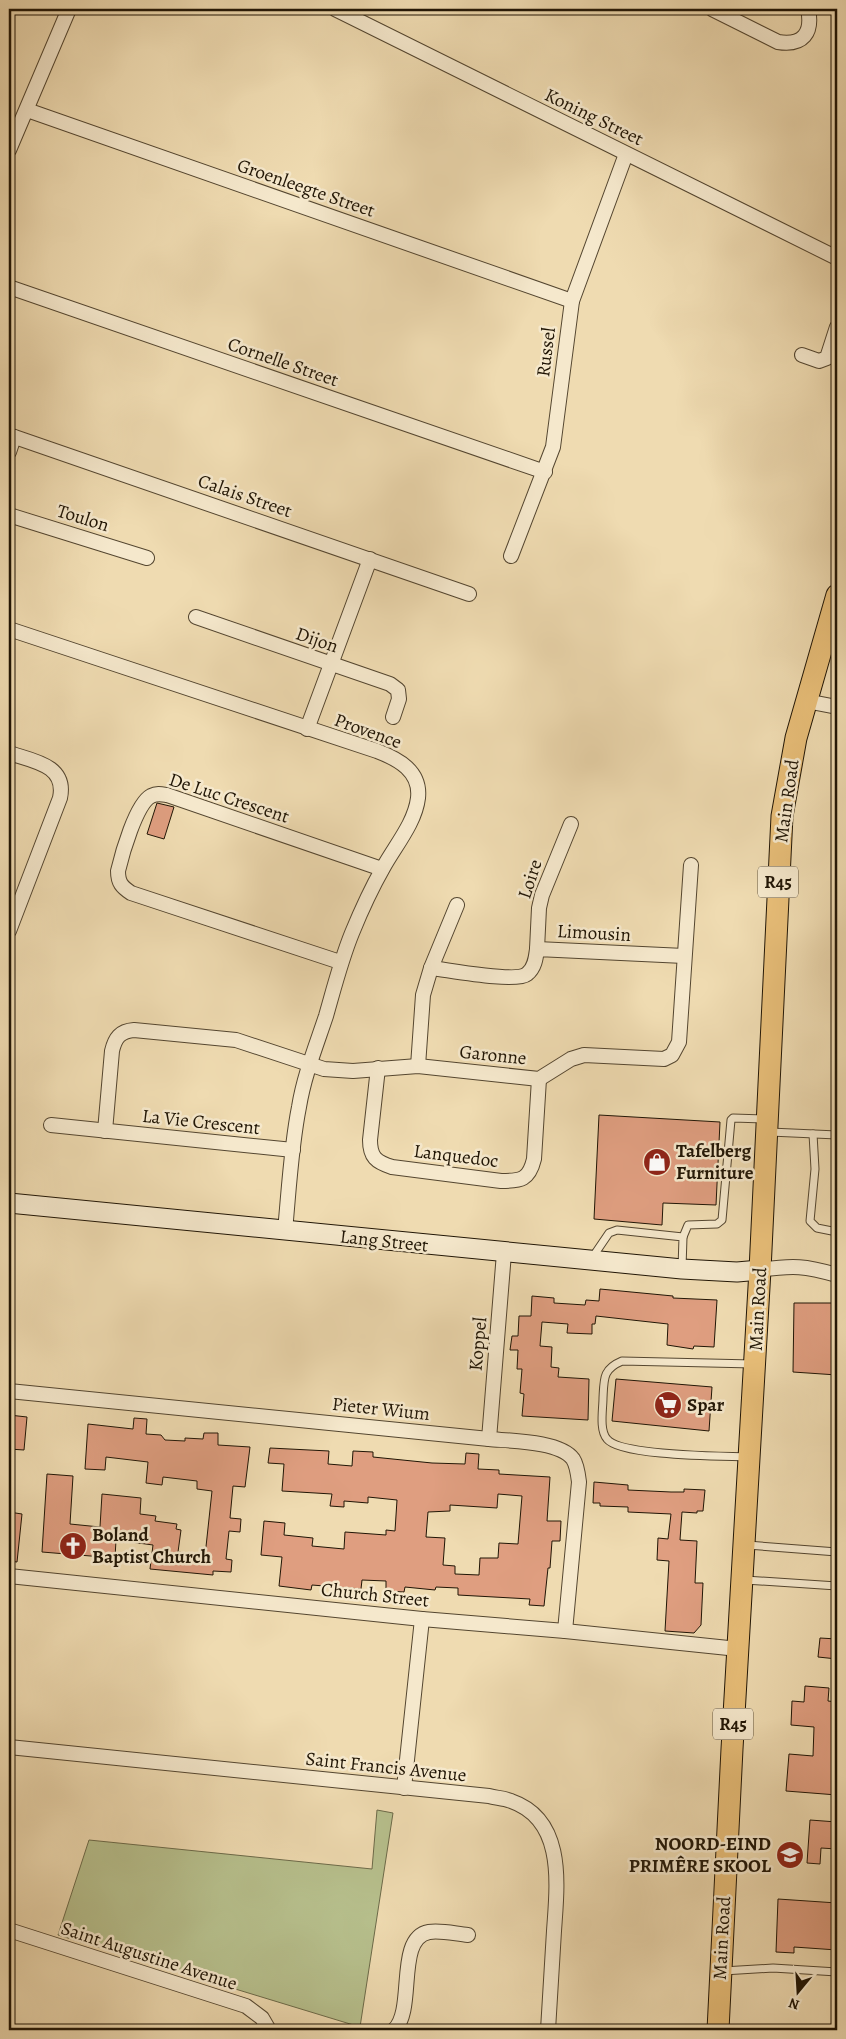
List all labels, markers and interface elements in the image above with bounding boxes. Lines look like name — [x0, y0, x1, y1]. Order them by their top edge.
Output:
street label: Koning Street — [540, 82, 648, 152]
street label: Groenleegte Street — [234, 152, 378, 224]
street label: Russel — [530, 325, 562, 378]
street label: Cornelle Street — [224, 331, 342, 393]
street label: Calais Street — [195, 468, 295, 524]
street label: Toulon — [54, 498, 112, 538]
street label: Dijon — [292, 621, 342, 659]
street label: Provence — [331, 707, 405, 755]
street label: Main Road — [768, 757, 806, 844]
street label: De Luc Crescent — [166, 766, 292, 830]
street label: Loire — [511, 856, 549, 902]
road number: R45 — [758, 866, 798, 898]
street label: Limousin — [556, 918, 632, 948]
street label: Garonne — [458, 1039, 528, 1071]
street label: La Vie Crescent — [141, 1103, 261, 1141]
street label: Lanquedoc — [412, 1138, 500, 1174]
place label: Tafelberg Furniture — [676, 1138, 754, 1186]
shop icon: Tafelberg Furniture — [642, 1147, 672, 1177]
street label: Lang Street — [338, 1223, 430, 1259]
street label: Main Road — [743, 1266, 773, 1352]
street label: Koppel — [463, 1316, 493, 1372]
supermarket icon: Spar — [653, 1390, 683, 1420]
street label: Pieter Wium — [331, 1391, 431, 1427]
place label: Spar — [687, 1392, 725, 1418]
place label: Boland Baptist Church — [92, 1522, 211, 1570]
church icon: Boland Baptist Church — [58, 1531, 88, 1561]
street label: Church Street — [320, 1576, 430, 1614]
road number: R45 — [713, 1708, 753, 1740]
street label: Saint Francis Avenue — [304, 1746, 468, 1788]
place label: NOORD-EIND PRIMÊRE SKOOL — [629, 1831, 772, 1879]
school or university icon: NOORD-EIND PRIMÊRE SKOOL — [775, 1840, 805, 1870]
street label: Main Road — [707, 1895, 737, 1981]
street label: Saint Augustine Avenue — [58, 1915, 240, 1997]
north arrow — [774, 1966, 824, 2016]
text: N — [786, 1993, 802, 2014]

